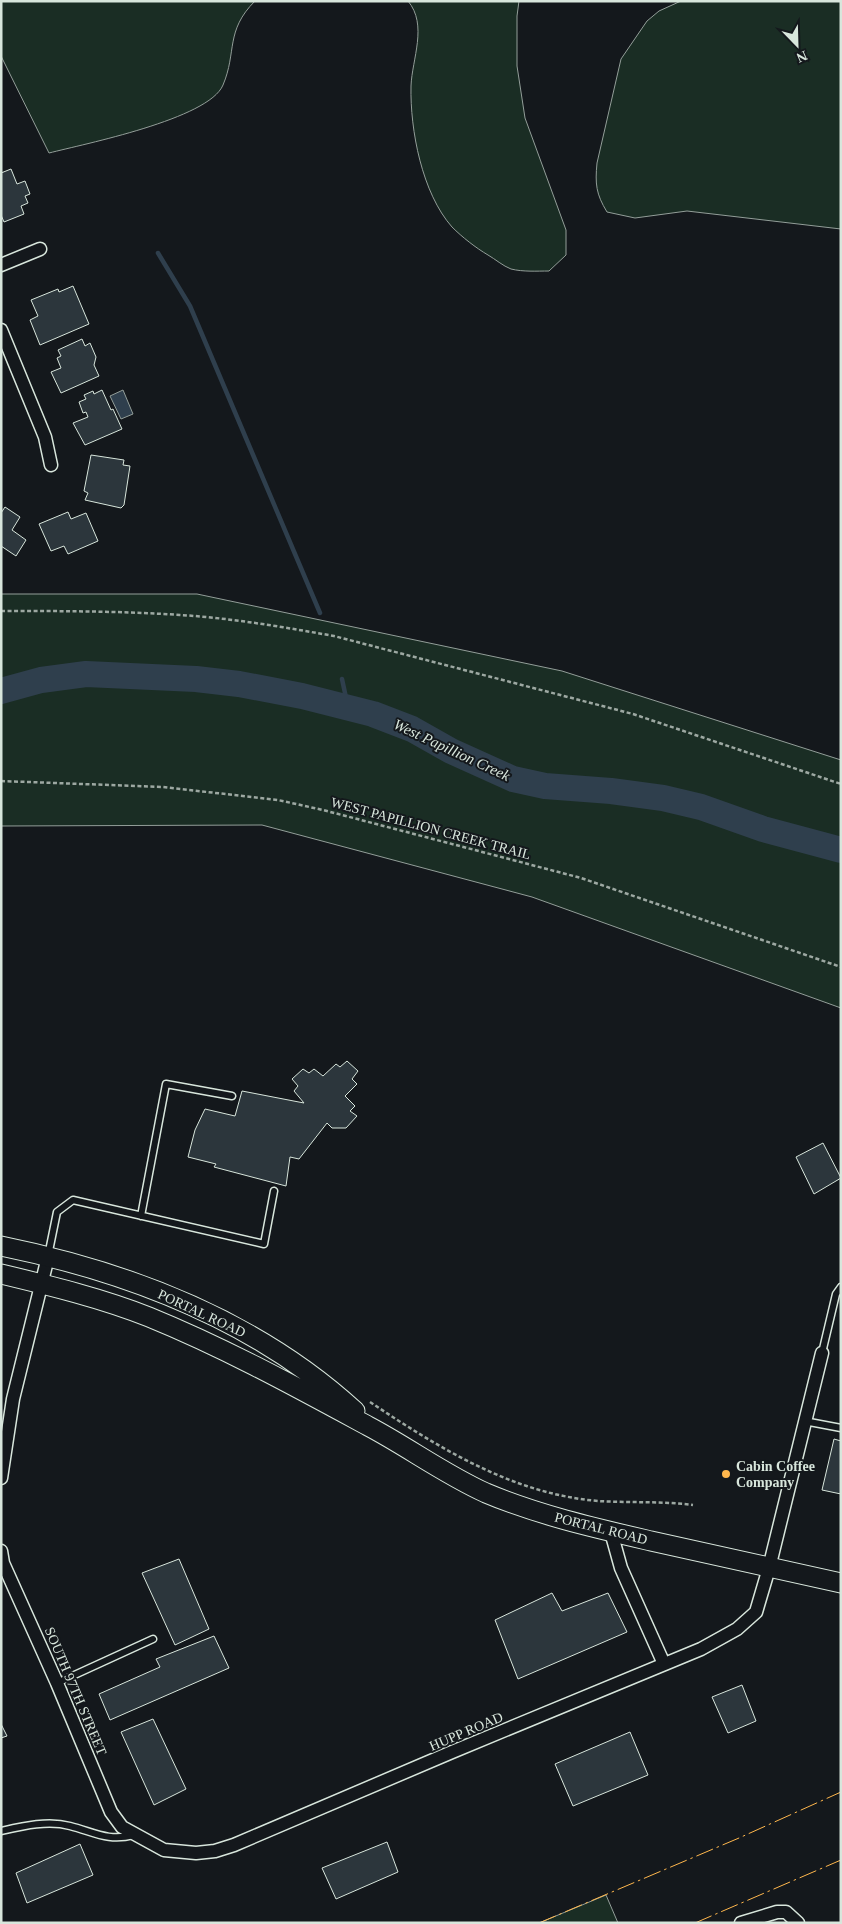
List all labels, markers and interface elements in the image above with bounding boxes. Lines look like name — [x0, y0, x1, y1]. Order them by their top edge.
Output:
north arrow — [772, 20, 822, 70]
text: N — [794, 48, 809, 65]
water label: West Papillion Creek — [391, 716, 513, 784]
street label: WEST PAPILLION CREEK TRAIL — [329, 795, 532, 862]
street label: PORTAL ROAD — [156, 1287, 248, 1340]
place label: Cabin Coffee Company — [736, 1459, 815, 1490]
marker: Cabin Coffee Company — [720, 1468, 732, 1480]
street label: PORTAL ROAD — [553, 1510, 649, 1547]
street label: SOUTH 97TH STREET — [42, 1625, 110, 1758]
street label: HUPP ROAD — [427, 1709, 505, 1754]

